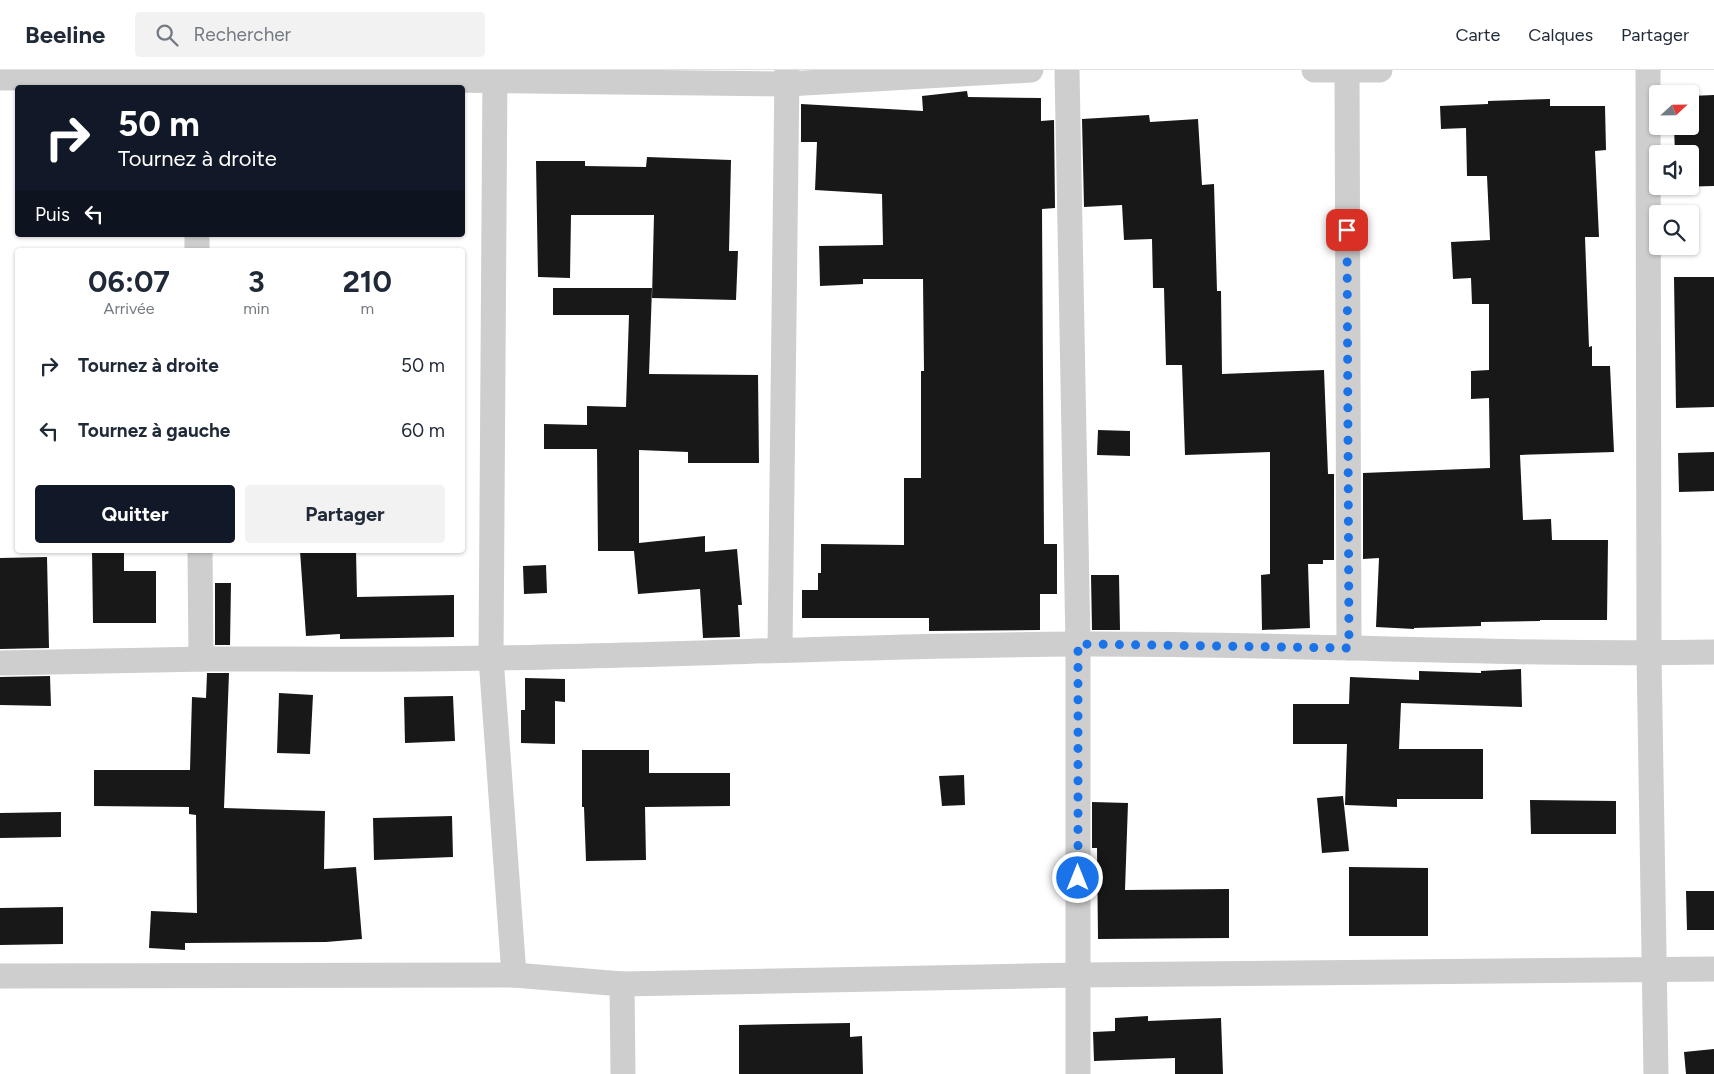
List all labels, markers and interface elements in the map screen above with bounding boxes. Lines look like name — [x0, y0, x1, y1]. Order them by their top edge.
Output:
search box — [135, 12, 485, 57]
text: Beeline — [25, 20, 105, 49]
icon: search — [153, 21, 181, 49]
text: Rechercher — [193, 23, 291, 46]
text: Carte — [1455, 24, 1500, 46]
text: Calques — [1528, 24, 1593, 46]
text: Partager — [1621, 24, 1689, 46]
north arrow — [1649, 85, 1699, 135]
map controls — [1649, 85, 1699, 255]
text: 50 m — [118, 103, 200, 145]
icon: right — [35, 105, 100, 170]
text: Tournez à droite — [118, 145, 277, 172]
button: sound — [1649, 145, 1699, 195]
icon: left — [80, 200, 108, 228]
text: Puis — [35, 203, 70, 226]
button: search — [1649, 205, 1699, 255]
pin — [1326, 209, 1368, 251]
icon: arrive — [1333, 216, 1361, 244]
text: 06:07 — [88, 263, 170, 300]
text: 3 — [248, 263, 265, 300]
text: 210 — [342, 263, 392, 300]
text: Arrivée — [104, 299, 155, 318]
text: min — [243, 299, 269, 318]
text: m — [360, 299, 374, 318]
icon: right — [35, 352, 63, 380]
text: Tournez à droite — [78, 354, 219, 377]
text: 50 m — [401, 354, 445, 377]
icon: left — [35, 417, 63, 445]
text: Tournez à gauche — [78, 419, 230, 442]
text: 60 m — [401, 419, 445, 442]
button: Quitter — [35, 485, 235, 543]
button: Partager — [245, 485, 445, 543]
position arrow — [1051, 851, 1103, 903]

